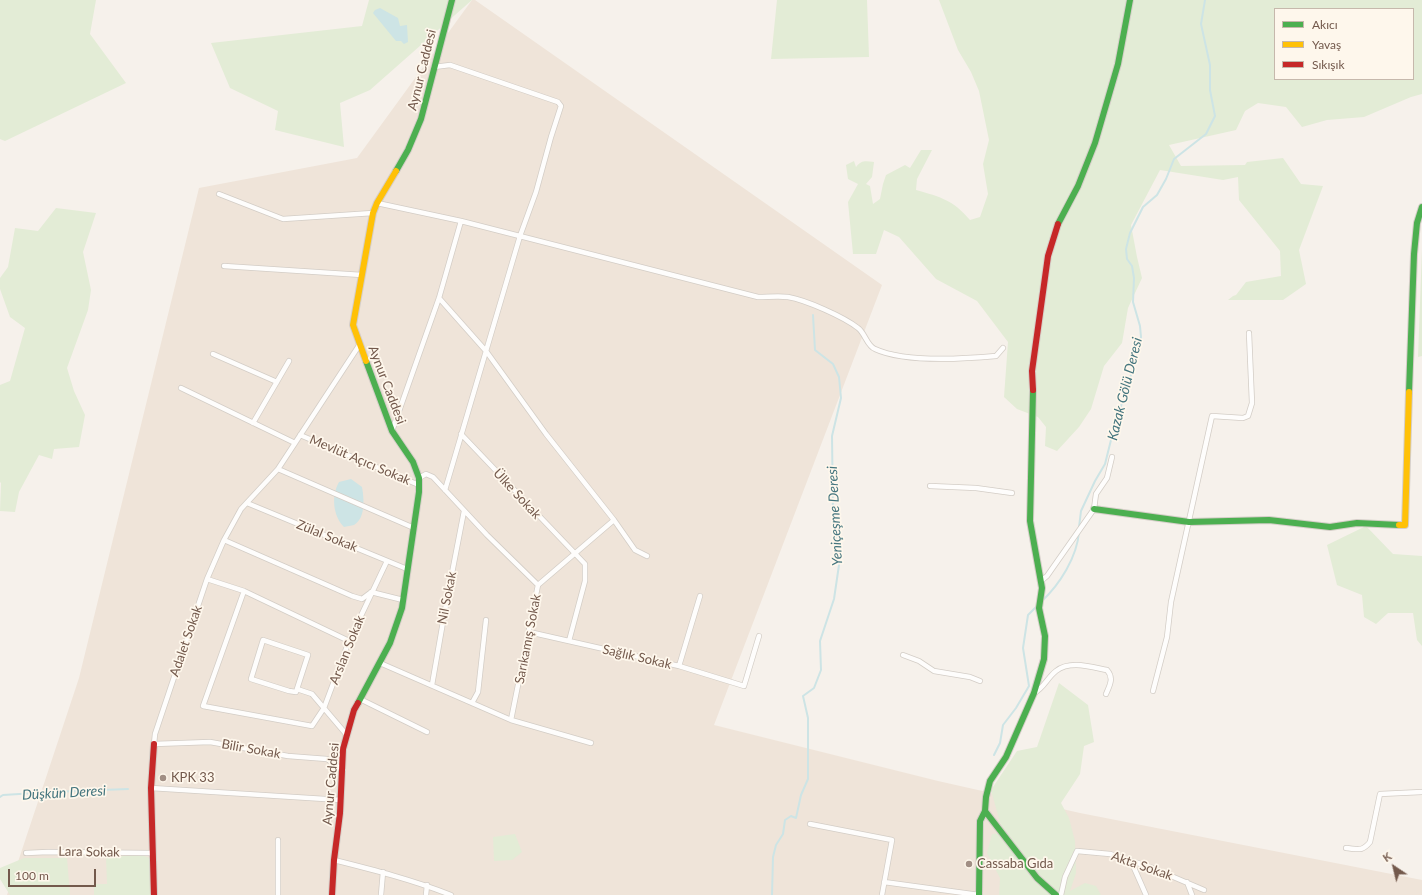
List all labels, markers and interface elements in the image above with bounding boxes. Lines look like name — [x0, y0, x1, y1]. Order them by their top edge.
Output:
legend — [1274, 8, 1414, 80]
text: Akıcı — [1312, 17, 1338, 32]
street label: Aynur Caddesi — [404, 28, 440, 112]
text: Yavaş — [1312, 37, 1341, 52]
text: Sıkışık — [1312, 57, 1345, 72]
water label: Kazak Gölü Deresi — [1104, 336, 1146, 442]
street label: Aynur Caddesi — [365, 344, 409, 426]
street label: Mevlüt Açıcı Sokak — [307, 432, 413, 488]
street label: Ülke Sokak — [490, 466, 544, 522]
water label: Yeniçeşme Deresi — [824, 466, 846, 566]
street label: Zülal Sokak — [294, 517, 360, 555]
street label: Nil Sokak — [434, 570, 460, 626]
street label: Sarıkamış Sokak — [512, 593, 544, 685]
street label: Adalet Sokak — [167, 603, 205, 679]
street label: Arslan Sokak — [326, 613, 368, 687]
street label: Sağlık Sokak — [601, 641, 673, 673]
street label: Bilir Sokak — [220, 736, 282, 762]
street label: Aynur Caddesi — [320, 742, 342, 826]
place label: KPK 33 — [171, 770, 214, 786]
marker: KPK 33 — [158, 773, 168, 783]
water label: Düşkün Deresi — [22, 782, 106, 804]
street label: Lara Sokak — [58, 844, 120, 860]
north arrow — [1374, 847, 1414, 887]
street label: Akta Sokak — [1109, 848, 1175, 884]
text: K — [1380, 849, 1394, 864]
place label: Cassaba Gıda — [977, 856, 1053, 872]
marker: Cassaba Gıda — [964, 859, 974, 869]
scale bar — [10, 861, 98, 887]
text: 100 m — [15, 868, 49, 883]

